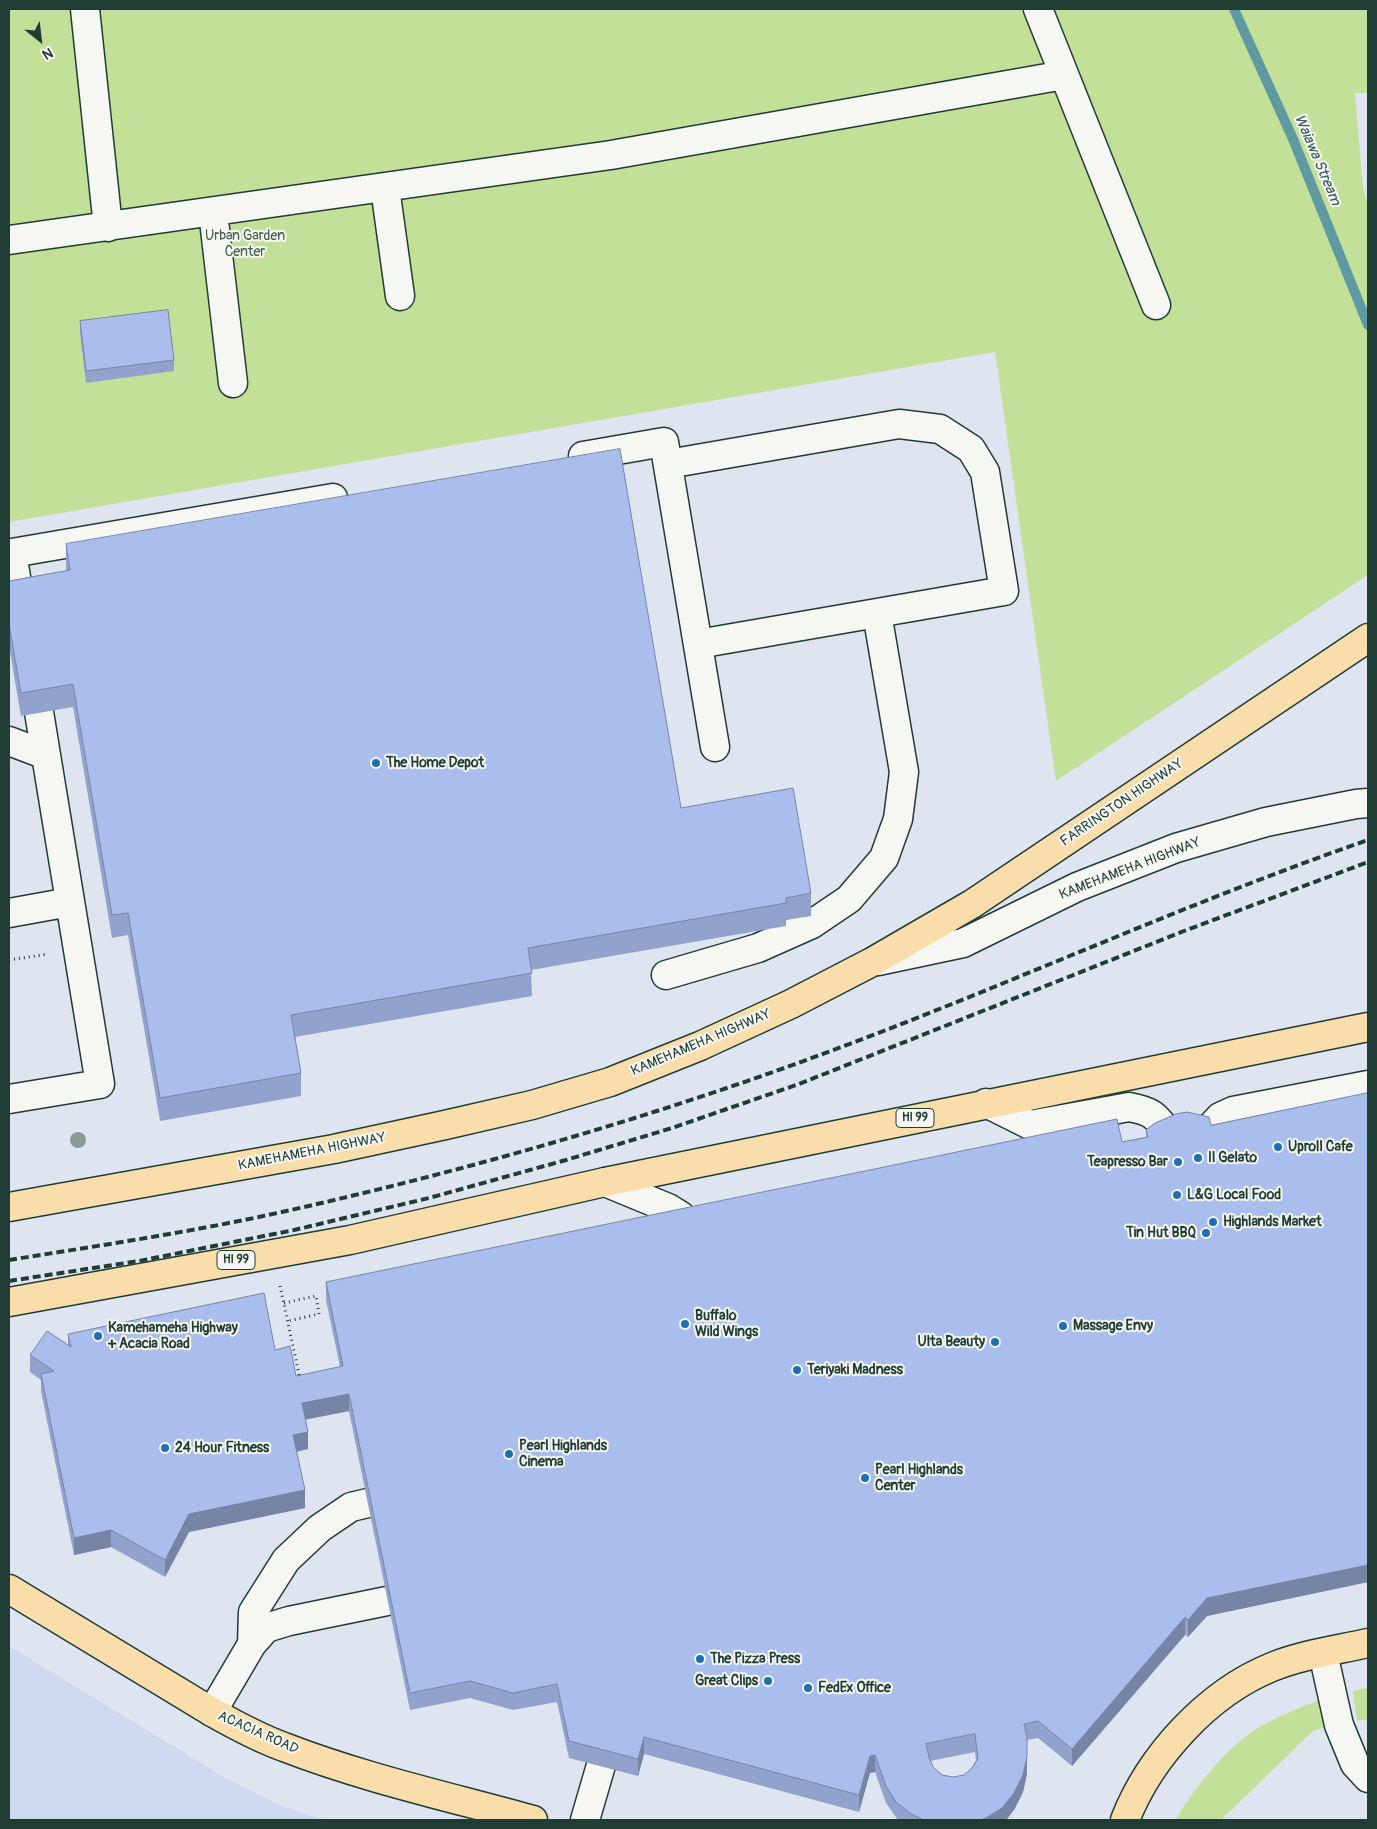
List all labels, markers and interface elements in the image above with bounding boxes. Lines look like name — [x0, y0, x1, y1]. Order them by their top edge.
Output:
north arrow — [15, 15, 65, 65]
text: N — [39, 44, 56, 63]
water label: Waiawa Stream — [1290, 112, 1344, 208]
park label: Urban Garden Center — [205, 228, 285, 260]
place label: The Home Depot — [386, 755, 484, 771]
street label: FARRINGTON HIGHWAY — [1057, 756, 1187, 850]
marker: The Home Depot — [370, 757, 382, 769]
street label: KAMEHAMEHA HIGHWAY — [1057, 834, 1203, 904]
street label: KAMEHAMEHA HIGHWAY — [629, 1006, 773, 1080]
road number: HI 99 — [896, 1108, 934, 1128]
street label: KAMEHAMEHA HIGHWAY — [237, 1129, 387, 1175]
place label: Uproll Cafe — [1288, 1139, 1353, 1155]
marker: Uproll Cafe — [1272, 1141, 1284, 1153]
place label: Il Gelato — [1208, 1150, 1257, 1166]
marker: Il Gelato — [1192, 1152, 1204, 1164]
place label: Teapresso Bar — [1087, 1154, 1168, 1170]
marker: Teapresso Bar — [1172, 1156, 1184, 1168]
place label: L&G Local Food — [1187, 1187, 1281, 1203]
marker: L&G Local Food — [1171, 1189, 1183, 1201]
place label: Highlands Market — [1223, 1214, 1322, 1230]
marker: Highlands Market — [1207, 1216, 1219, 1228]
place label: Tin Hut BBQ — [1126, 1225, 1196, 1241]
marker: Tin Hut BBQ — [1200, 1227, 1212, 1239]
road number: HI 99 — [217, 1250, 255, 1270]
place label: Buffalo Wild Wings — [695, 1308, 758, 1340]
marker: Buffalo Wild Wings — [679, 1318, 691, 1330]
place label: Massage Envy — [1073, 1318, 1153, 1334]
place label: Kamehameha Highway + Acacia Road — [108, 1320, 238, 1352]
marker: Massage Envy — [1057, 1320, 1069, 1332]
marker: Kamehameha Highway + Acacia Road — [92, 1330, 104, 1342]
place label: Ulta Beauty — [917, 1334, 985, 1350]
marker: Ulta Beauty — [989, 1336, 1001, 1348]
place label: Teriyaki Madness — [807, 1362, 903, 1378]
marker: Teriyaki Madness — [791, 1364, 803, 1376]
place label: Pearl Highlands Cinema — [519, 1438, 607, 1470]
place label: 24 Hour Fitness — [175, 1440, 269, 1456]
marker: 24 Hour Fitness — [159, 1442, 171, 1454]
marker: Pearl Highlands Cinema — [503, 1448, 515, 1460]
place label: Pearl Highlands Center — [875, 1462, 963, 1494]
marker: Pearl Highlands Center — [859, 1472, 871, 1484]
place label: The Pizza Press — [710, 1651, 800, 1667]
marker: The Pizza Press — [694, 1653, 706, 1665]
place label: Great Clips — [695, 1673, 758, 1689]
marker: Great Clips — [762, 1675, 774, 1687]
place label: FedEx Office — [818, 1680, 891, 1696]
marker: FedEx Office — [802, 1682, 814, 1694]
street label: ACACIA ROAD — [215, 1708, 301, 1758]

